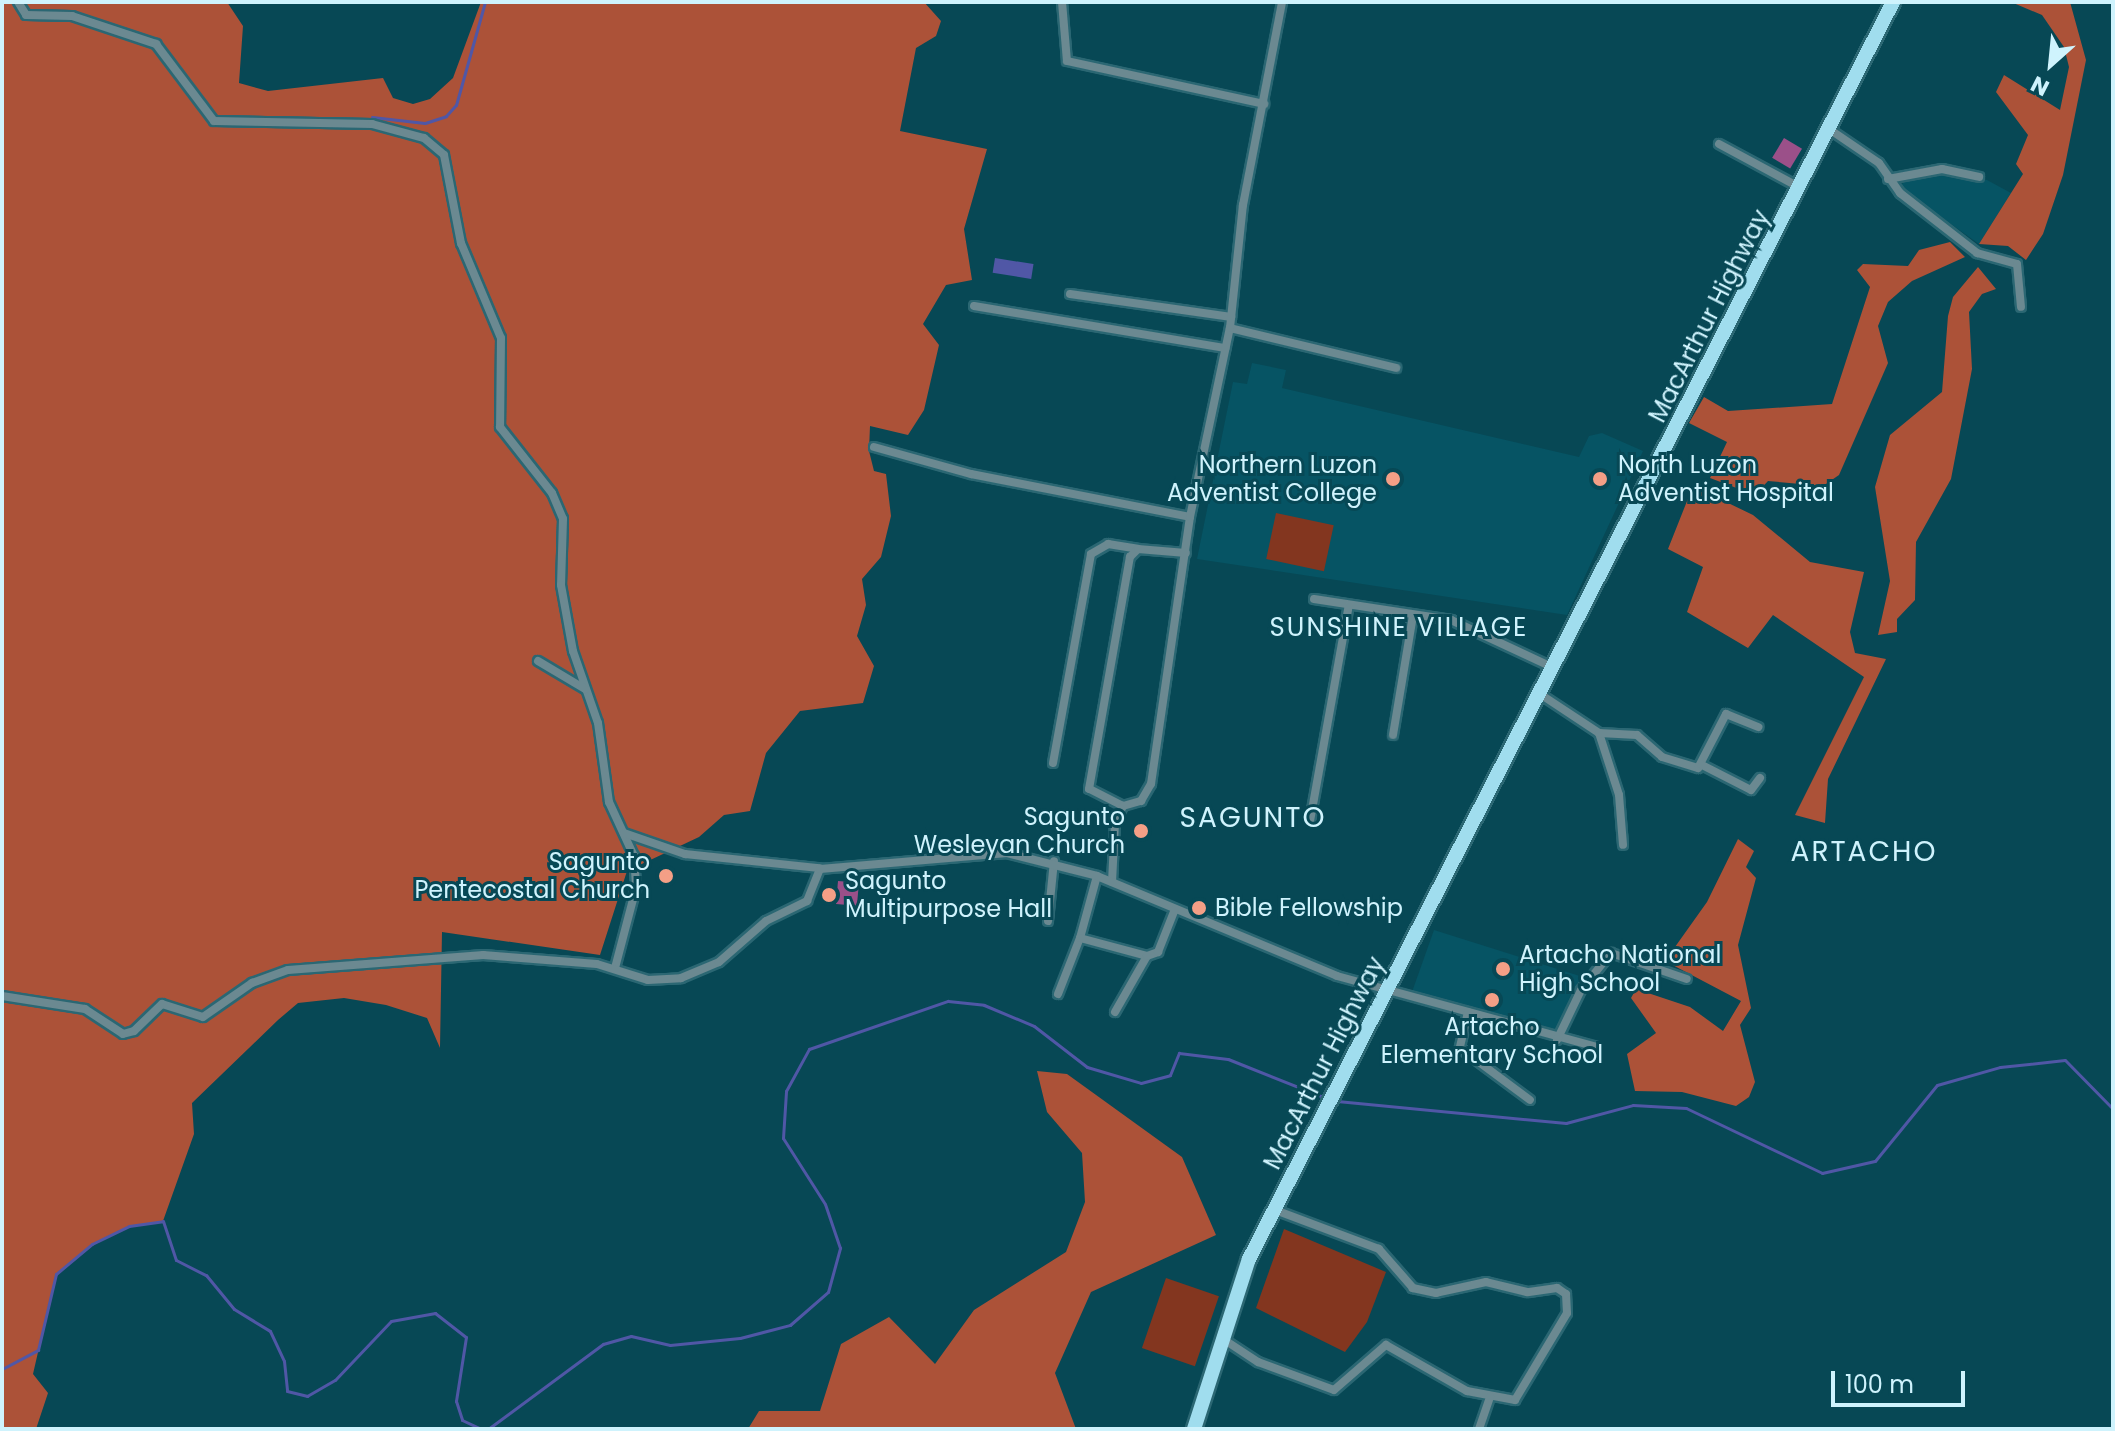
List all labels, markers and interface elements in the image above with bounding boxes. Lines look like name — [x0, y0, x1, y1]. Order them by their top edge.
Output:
north arrow — [2011, 24, 2091, 104]
text: N — [2025, 68, 2054, 103]
street label: MacArthur Highway — [1643, 205, 1775, 427]
place label: Northern Luzon Adventist College — [1167, 451, 1377, 507]
place label: North Luzon Adventist Hospital — [1618, 451, 1834, 507]
marker: North Luzon Adventist Hospital — [1589, 468, 1611, 490]
marker: Northern Luzon Adventist College — [1384, 470, 1402, 488]
district label: SUNSHINE VILLAGE — [1270, 612, 1528, 644]
district label: SAGUNTO — [1180, 801, 1326, 835]
place label: Sagunto Wesleyan Church — [914, 803, 1125, 859]
marker: Sagunto Wesleyan Church — [1132, 822, 1150, 840]
district label: ARTACHO — [1791, 835, 1937, 869]
place label: Sagunto Pentecostal Church — [414, 848, 650, 904]
marker: Sagunto Pentecostal Church — [657, 867, 675, 885]
place label: Sagunto Multipurpose Hall — [845, 867, 1052, 923]
marker: Sagunto Multipurpose Hall — [820, 886, 838, 904]
place label: Bible Fellowship — [1215, 894, 1403, 922]
marker: Bible Fellowship — [1190, 899, 1208, 917]
place label: Artacho National High School — [1519, 941, 1721, 997]
street label: MacArthur Highway — [1258, 952, 1390, 1174]
marker: Artacho National High School — [1494, 960, 1512, 978]
marker: Artacho Elementary School — [1483, 991, 1501, 1009]
place label: Artacho Elementary School — [1381, 1013, 1603, 1069]
scale bar — [1835, 1355, 1969, 1405]
text: 100 m — [1845, 1368, 1914, 1401]

